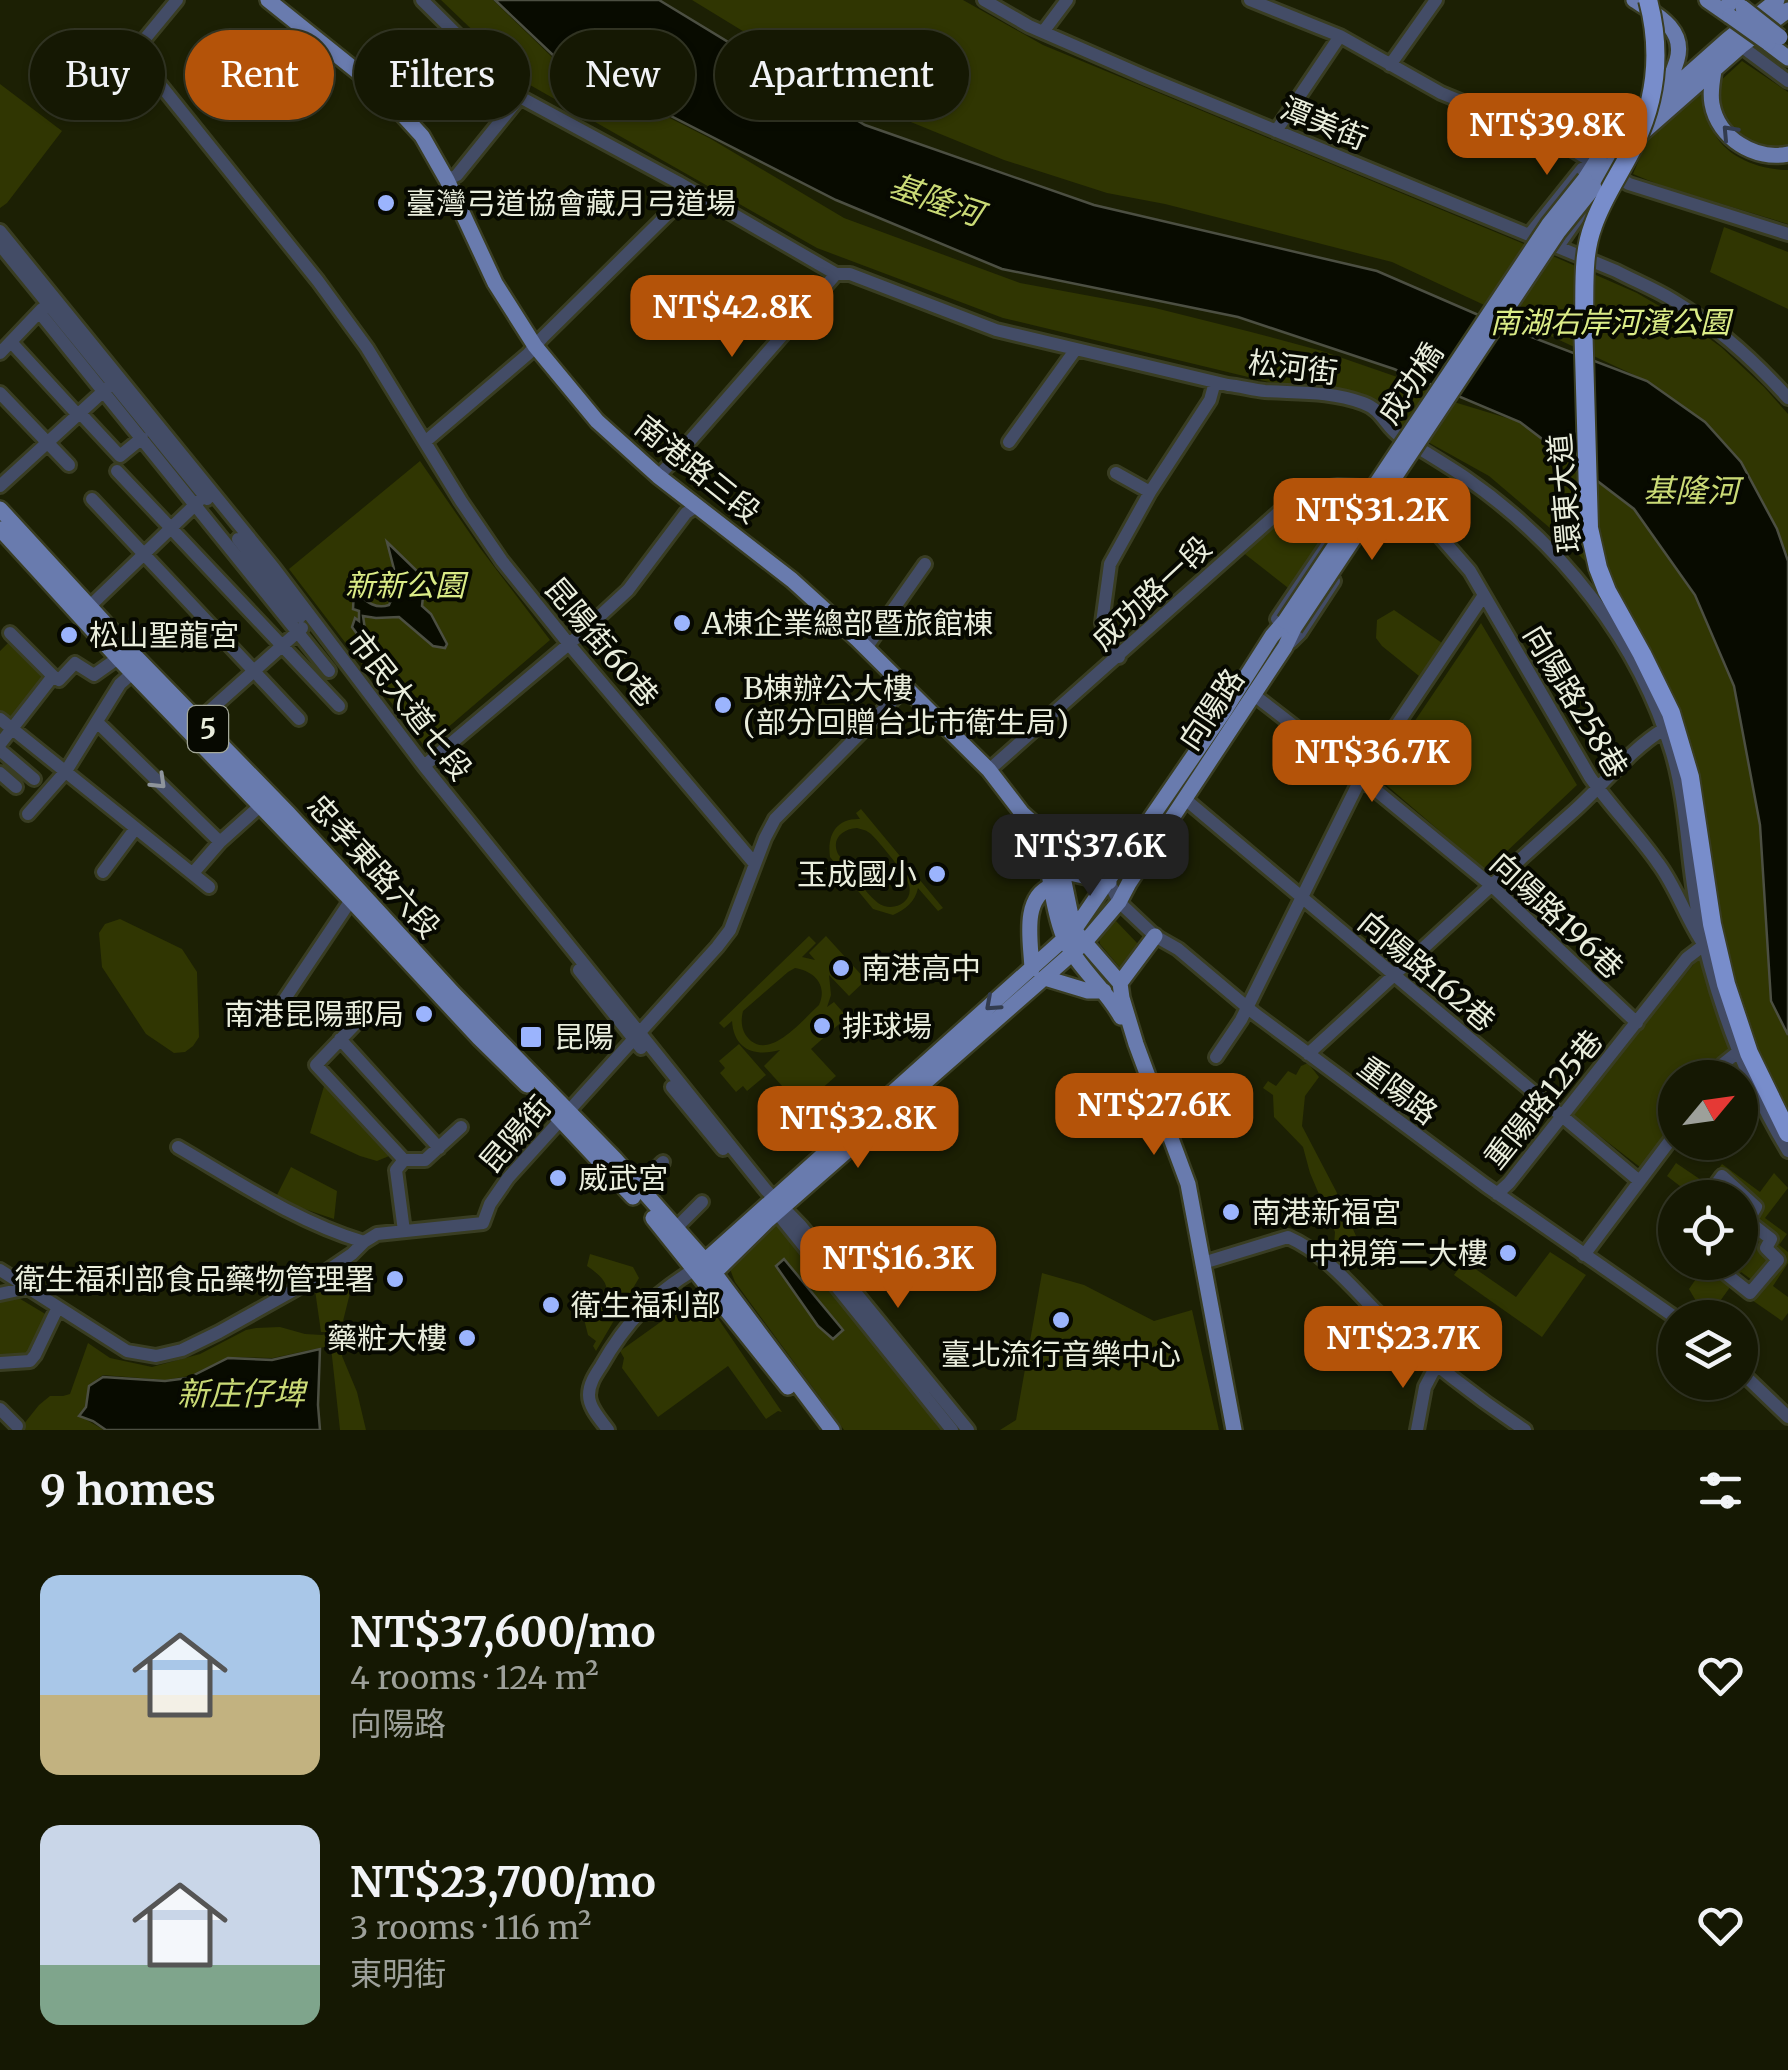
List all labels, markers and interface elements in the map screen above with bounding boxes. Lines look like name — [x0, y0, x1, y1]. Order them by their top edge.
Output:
chip: Buy — [30, 30, 165, 120]
chip: Rent — [185, 30, 334, 120]
chip: Filters — [354, 30, 530, 120]
chip: New — [550, 30, 695, 120]
chip: Apartment — [715, 30, 969, 120]
street label: 潭美街 — [1275, 89, 1373, 157]
pin: NT$39.8K — [1444, 93, 1650, 178]
text: NT$39.8K — [1469, 105, 1625, 145]
one-way arrow — [1723, 125, 1741, 143]
water label: 基隆河 — [884, 165, 994, 236]
place label: 臺灣弓道協會藏月弓道場 — [406, 184, 736, 222]
marker: 臺灣弓道協會藏月弓道場 — [375, 192, 397, 214]
pin: NT$42.8K — [629, 275, 835, 360]
text: NT$42.8K — [652, 287, 812, 327]
park label: 南湖右岸河濱公園 — [1490, 303, 1734, 341]
street label: 成功橋 — [1369, 335, 1451, 431]
street label: 松河街 — [1246, 343, 1340, 391]
street label: 南港路三段 — [628, 407, 768, 531]
street label: 環東大道 — [1540, 432, 1588, 554]
water label: 基隆河 — [1643, 471, 1745, 511]
pin: NT$31.2K — [1269, 478, 1475, 563]
text: NT$31.2K — [1296, 490, 1448, 530]
street label: 成功路一段 — [1083, 528, 1219, 658]
park label: 新新公園 — [345, 566, 469, 604]
street label: 昆陽街60巷 — [537, 569, 667, 715]
place label: A棟企業總部暨旅館棟 — [701, 604, 993, 642]
marker: A棟企業總部暨旅館棟 — [671, 612, 693, 634]
place label: 松山聖龍宮 — [89, 616, 239, 654]
street label: 向陽路258巷 — [1516, 618, 1636, 784]
street label: 市民大道七段 — [340, 622, 480, 788]
marker: 松山聖龍宮 — [58, 624, 80, 646]
street label: 向陽路 — [1170, 661, 1252, 757]
place label: B棟辦公大樓 (部分回贈台北市衛生局) — [743, 669, 1069, 741]
marker: B棟辦公大樓 (部分回贈台北市衛生局) — [712, 694, 734, 716]
road number: 5 — [188, 706, 228, 752]
pin: NT$36.7K — [1269, 720, 1475, 805]
text: NT$36.7K — [1294, 732, 1450, 772]
one-way arrow — [147, 770, 165, 788]
street label: 忠孝東路六段 — [300, 786, 448, 946]
pin: NT$37.6K — [987, 814, 1193, 899]
text: NT$37.6K — [1014, 826, 1166, 866]
street label: 向陽路196巷 — [1482, 844, 1632, 986]
place label: 玉成國小 — [797, 855, 917, 893]
marker: 玉成國小 — [926, 863, 948, 885]
street label: 向陽路162巷 — [1351, 903, 1503, 1039]
place label: 南港高中 — [861, 949, 981, 987]
marker: 南港高中 — [830, 957, 852, 979]
one-way arrow — [986, 992, 1004, 1010]
place label: 南港昆陽郵局 — [224, 995, 404, 1033]
marker: 南港昆陽郵局 — [413, 1003, 435, 1025]
place label: 排球場 — [842, 1007, 932, 1045]
marker: 排球場 — [811, 1015, 833, 1037]
place label: 昆陽 — [554, 1018, 614, 1056]
street label: 重陽路125巷 — [1476, 1022, 1610, 1176]
marker: 昆陽 — [518, 1024, 544, 1050]
street label: 重陽路 — [1351, 1048, 1445, 1132]
north arrow — [1658, 1060, 1758, 1160]
map controls — [1658, 1060, 1758, 1400]
pin: NT$27.6K — [1051, 1073, 1257, 1158]
text: NT$27.6K — [1077, 1085, 1231, 1125]
pin: NT$32.8K — [755, 1086, 961, 1171]
street label: 昆陽街 — [471, 1088, 559, 1180]
text: NT$32.8K — [780, 1098, 936, 1138]
place label: 威武宮 — [578, 1159, 668, 1197]
marker: 威武宮 — [547, 1167, 569, 1189]
button: locate — [1658, 1180, 1758, 1280]
place label: 南港新福宮 — [1251, 1193, 1401, 1231]
marker: 南港新福宮 — [1220, 1201, 1242, 1223]
pin: NT$16.3K — [795, 1226, 1001, 1311]
place label: 中視第二大樓 — [1308, 1234, 1488, 1272]
text: NT$16.3K — [822, 1238, 974, 1278]
marker: 中視第二大樓 — [1497, 1242, 1519, 1264]
place label: 衛生福利部食品藥物管理署 — [15, 1260, 375, 1298]
marker: 衛生福利部食品藥物管理署 — [384, 1268, 406, 1290]
place label: 衛生福利部 — [571, 1286, 721, 1324]
marker: 衛生福利部 — [540, 1294, 562, 1316]
button: layers — [1658, 1300, 1758, 1400]
pin: NT$23.7K — [1300, 1306, 1506, 1391]
marker: 臺北流行音樂中心 — [1050, 1309, 1072, 1331]
text: NT$23.7K — [1326, 1318, 1480, 1358]
place label: 藥粧大樓 — [327, 1319, 447, 1357]
marker: 藥粧大樓 — [456, 1327, 478, 1349]
place label: 臺北流行音樂中心 — [941, 1335, 1181, 1373]
water label: 新庄仔埤 — [177, 1374, 309, 1414]
icon: filters — [1693, 1463, 1748, 1518]
text: 9 homes — [40, 1464, 216, 1516]
text: NT$37,600/mo — [350, 1606, 655, 1658]
icon: home — [120, 1615, 240, 1735]
icon: heart — [1693, 1648, 1748, 1703]
text: 4 rooms · 124 m² — [350, 1658, 599, 1698]
text: 向陽路 — [350, 1704, 446, 1744]
text: NT$23,700/mo — [350, 1856, 656, 1908]
icon: home — [120, 1865, 240, 1985]
icon: heart — [1693, 1898, 1748, 1953]
text: 3 rooms · 116 m² — [350, 1908, 591, 1948]
text: 東明街 — [350, 1954, 446, 1994]

